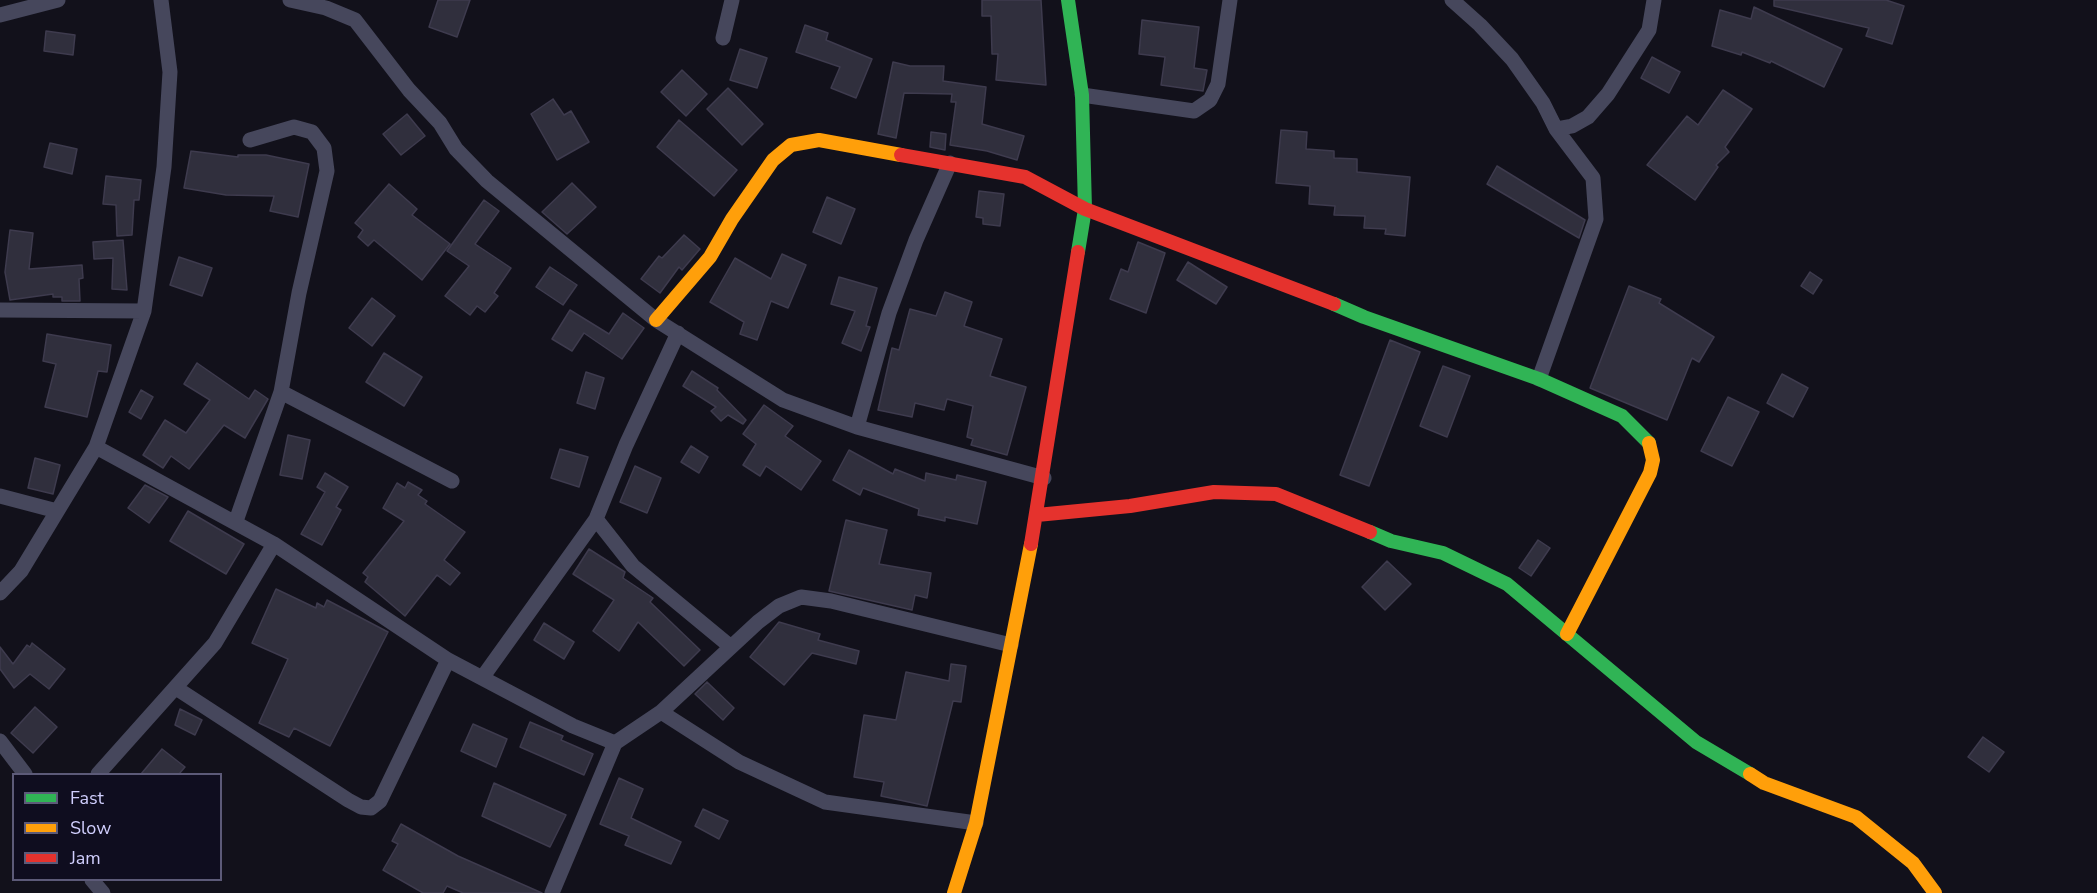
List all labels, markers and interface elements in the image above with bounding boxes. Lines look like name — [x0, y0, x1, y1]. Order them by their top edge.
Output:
legend — [12, 773, 222, 881]
text: Fast — [70, 786, 104, 810]
text: Slow — [70, 816, 111, 840]
text: Jam — [70, 846, 101, 870]

